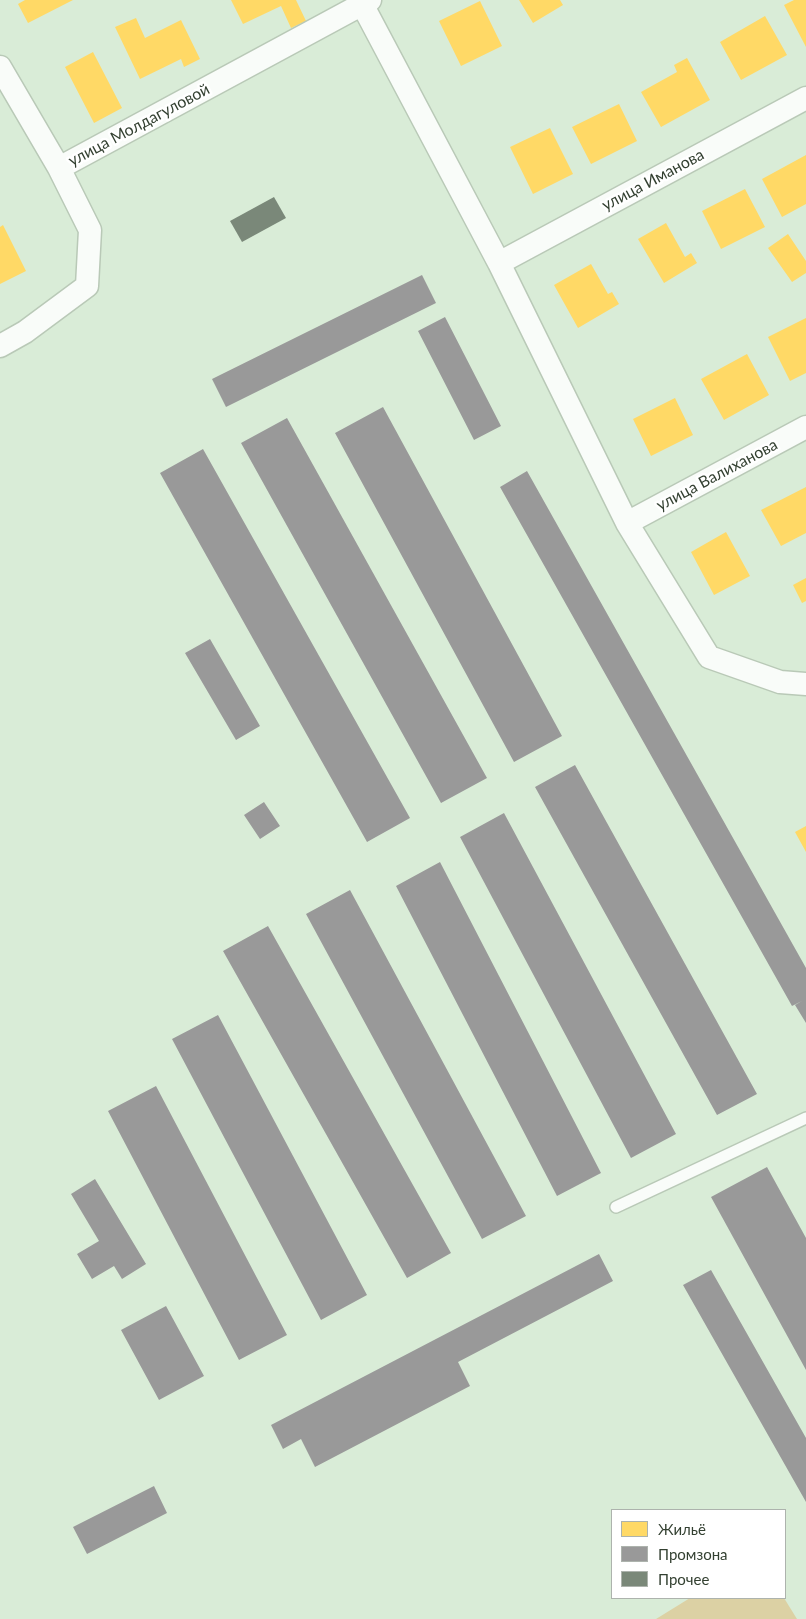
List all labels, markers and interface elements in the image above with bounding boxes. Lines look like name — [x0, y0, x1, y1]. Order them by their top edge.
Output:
street label: улица Молдагуловой — [65, 80, 213, 170]
street label: улица Иманова — [599, 145, 707, 215]
street label: улица Валиханова — [653, 435, 781, 515]
legend — [611, 1509, 786, 1599]
text: Жильё — [658, 1520, 706, 1538]
text: Промзона — [658, 1545, 728, 1563]
text: Прочее — [658, 1570, 709, 1588]

